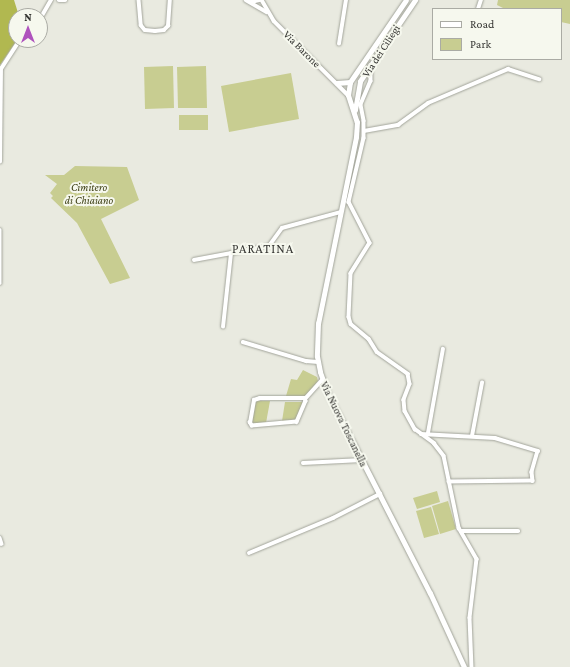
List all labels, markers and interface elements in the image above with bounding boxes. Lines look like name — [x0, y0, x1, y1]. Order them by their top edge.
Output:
north arrow — [8, 8, 48, 48]
legend — [432, 8, 562, 60]
text: N — [24, 11, 32, 23]
text: Road — [470, 17, 494, 31]
street label: Via dei Ciliegi — [359, 22, 403, 80]
street label: Via Barone — [281, 28, 323, 70]
text: Park — [470, 37, 491, 51]
park label: Cimitero di Chiaiano — [65, 181, 113, 207]
district label: PARATINA — [232, 241, 294, 257]
street label: Via Nuova Toscanella — [318, 379, 370, 469]

